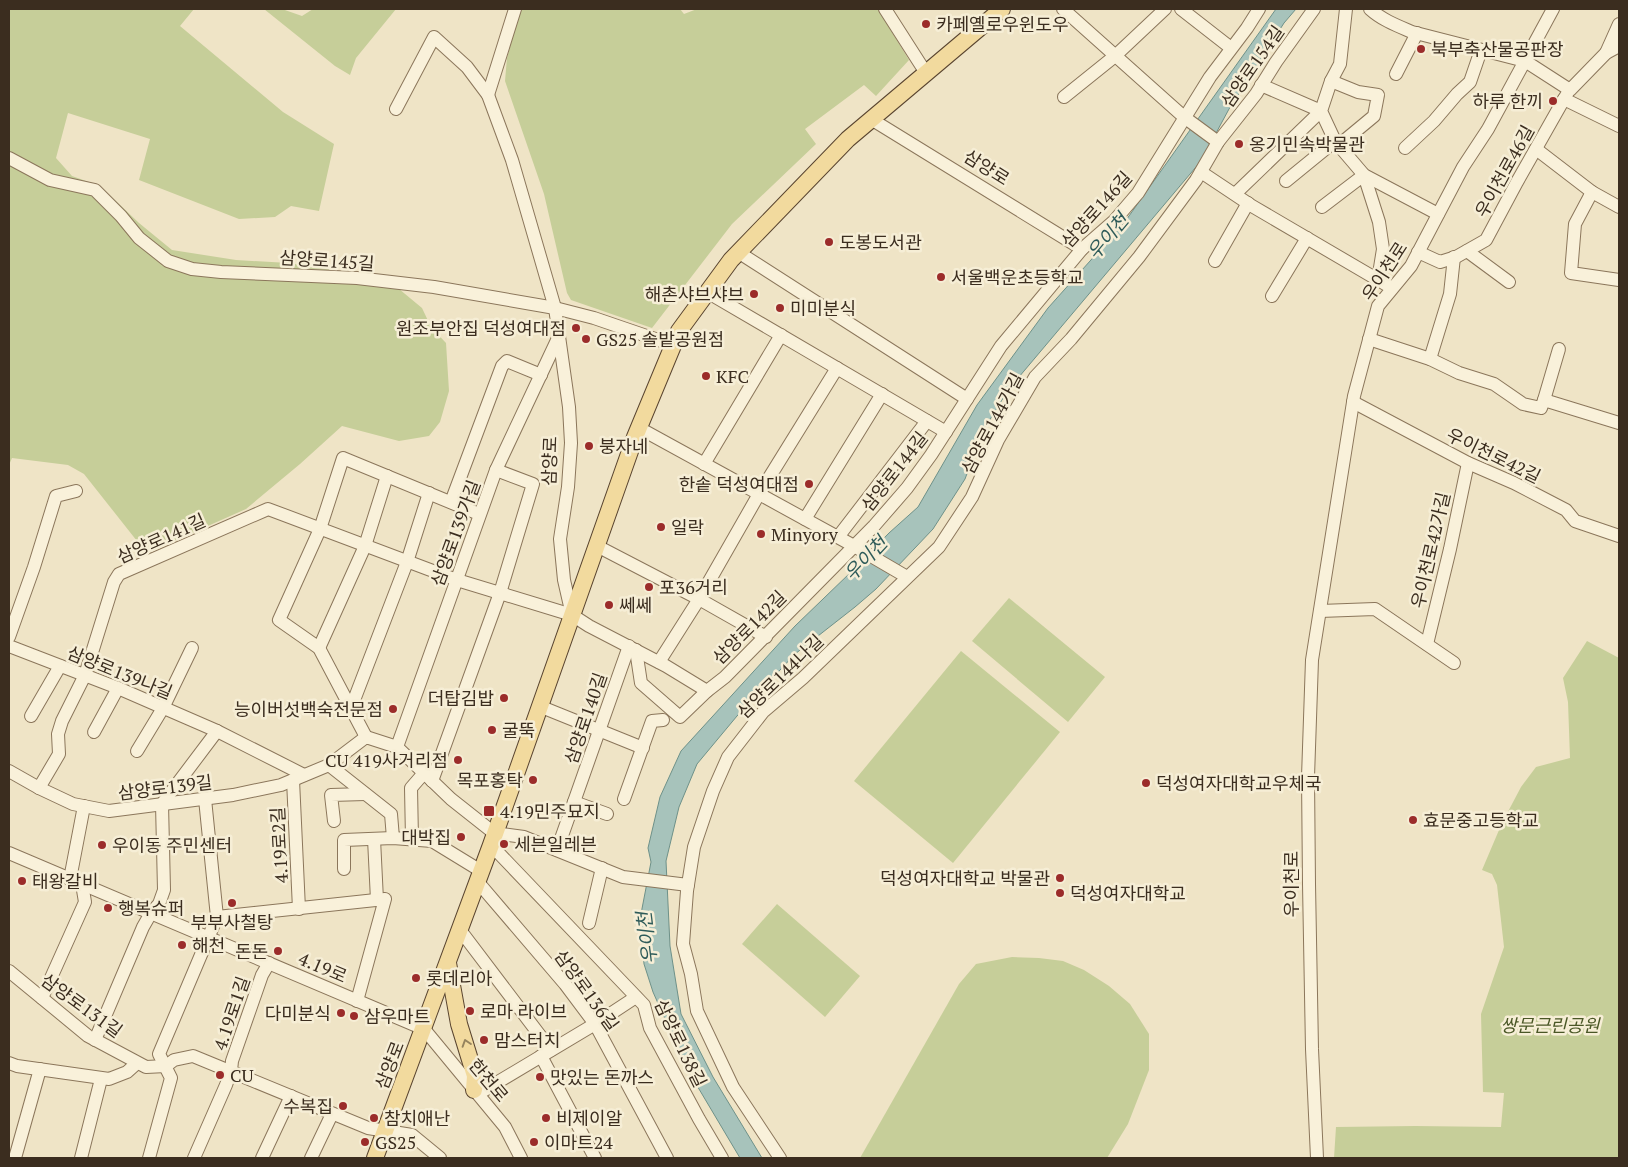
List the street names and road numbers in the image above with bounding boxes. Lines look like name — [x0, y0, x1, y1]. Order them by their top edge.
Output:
street label: 삼양로154길 — [1215, 20, 1289, 112]
street label: 우이천로46길 — [1469, 121, 1539, 221]
street label: 삼양로 — [960, 144, 1014, 190]
street label: 삼양로146길 — [1055, 166, 1137, 252]
street label: 우이천로 — [1356, 237, 1412, 305]
street label: 삼양로145길 — [279, 245, 375, 275]
street label: 삼양로144가길 — [955, 368, 1029, 478]
street label: 우이천로42길 — [1443, 422, 1545, 488]
street label: 삼양로144길 — [855, 426, 933, 516]
street label: 삼양로 — [536, 436, 562, 486]
street label: 삼양로139가길 — [425, 476, 485, 590]
street label: 우이천로42가길 — [1405, 490, 1455, 610]
street label: 삼양로141길 — [113, 508, 209, 568]
street label: 삼양로142길 — [707, 585, 791, 669]
street label: 삼양로144나길 — [732, 629, 828, 723]
street label: 삼양로139나길 — [64, 640, 176, 704]
street label: 삼양로140길 — [558, 669, 612, 767]
street label: 삼양로139길 — [116, 769, 214, 805]
street label: 4.19로2길 — [265, 806, 293, 884]
street label: 우이천로 — [1279, 851, 1303, 917]
street label: 삼양로136길 — [549, 945, 625, 1035]
street label: 4.19로 — [295, 946, 351, 988]
street label: 삼양로131길 — [37, 967, 127, 1043]
street label: 4.19로1길 — [207, 973, 255, 1053]
street label: 삼양로138길 — [649, 995, 713, 1091]
street label: 삼양로 — [369, 1038, 409, 1092]
street label: 한천로 — [464, 1053, 514, 1107]

